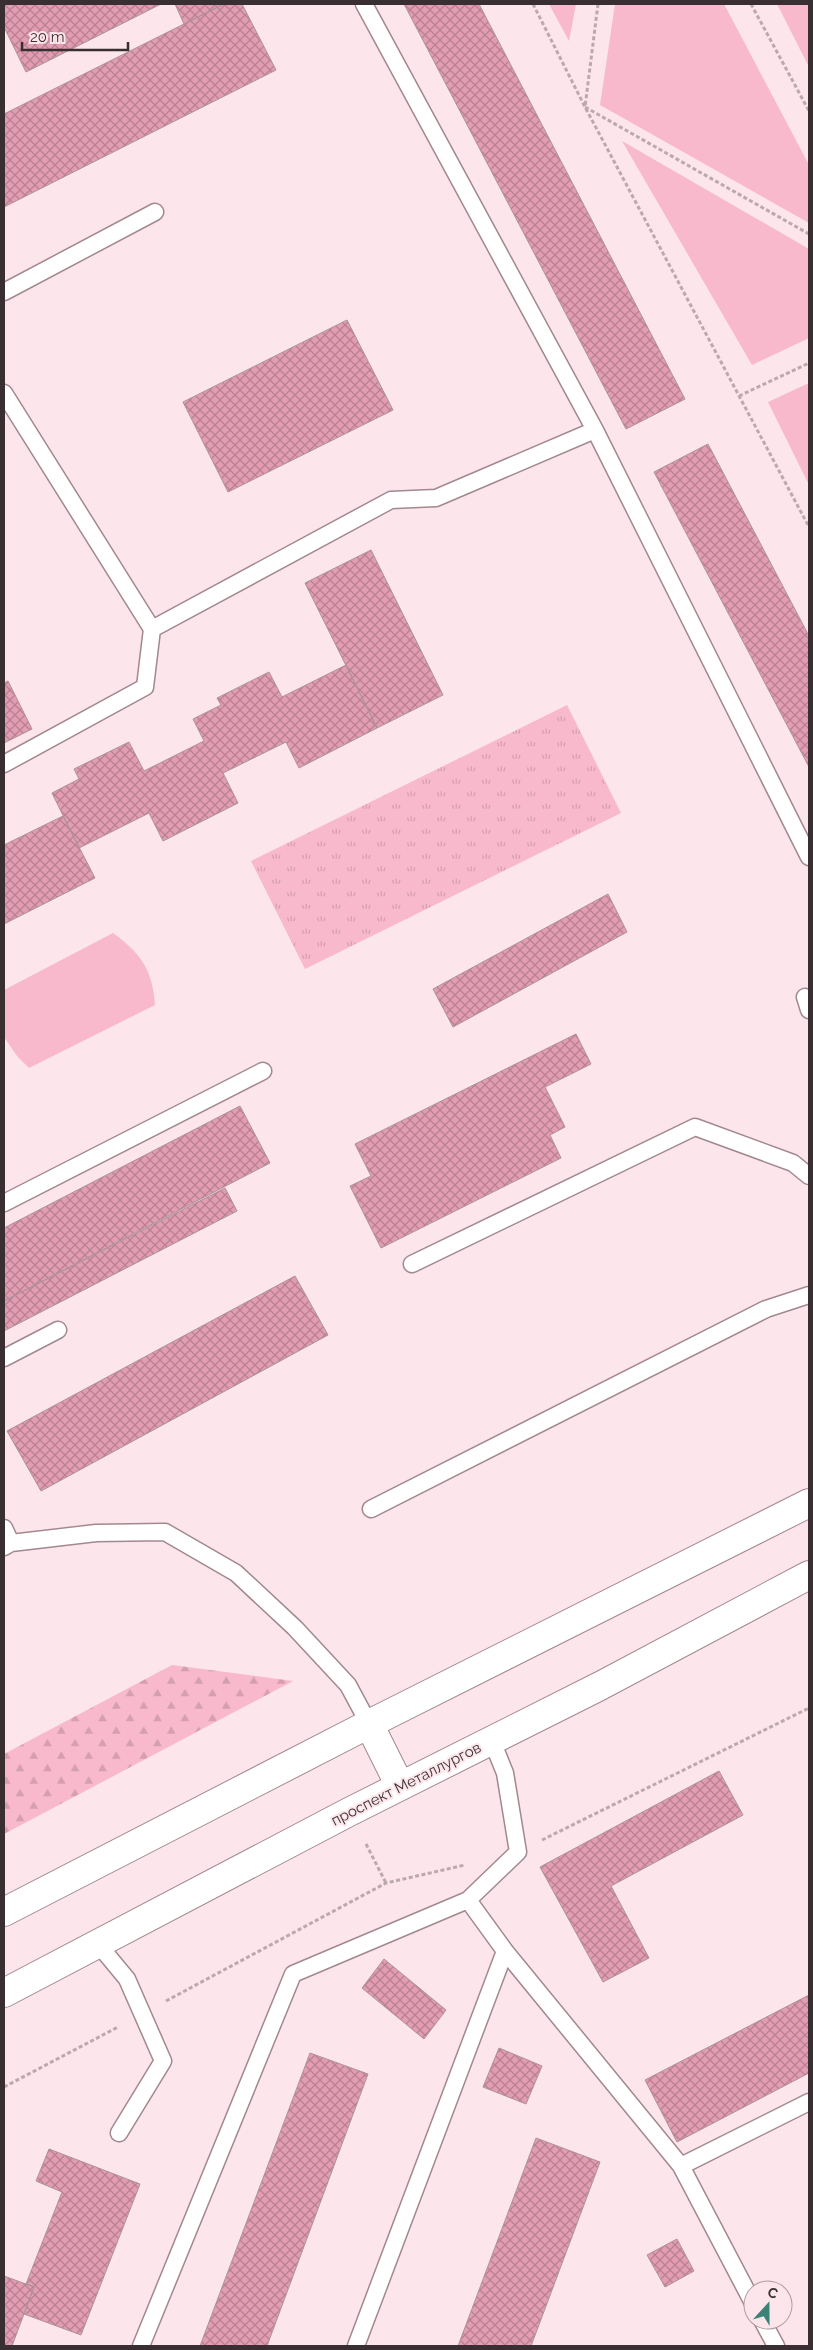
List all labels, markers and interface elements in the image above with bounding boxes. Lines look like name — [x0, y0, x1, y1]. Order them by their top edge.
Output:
scale bar — [22, 20, 129, 52]
text: 20 m — [30, 28, 65, 46]
street label: проспект Металлургов — [328, 1738, 484, 1830]
north arrow — [743, 2280, 793, 2330]
text: С — [765, 2284, 780, 2302]

